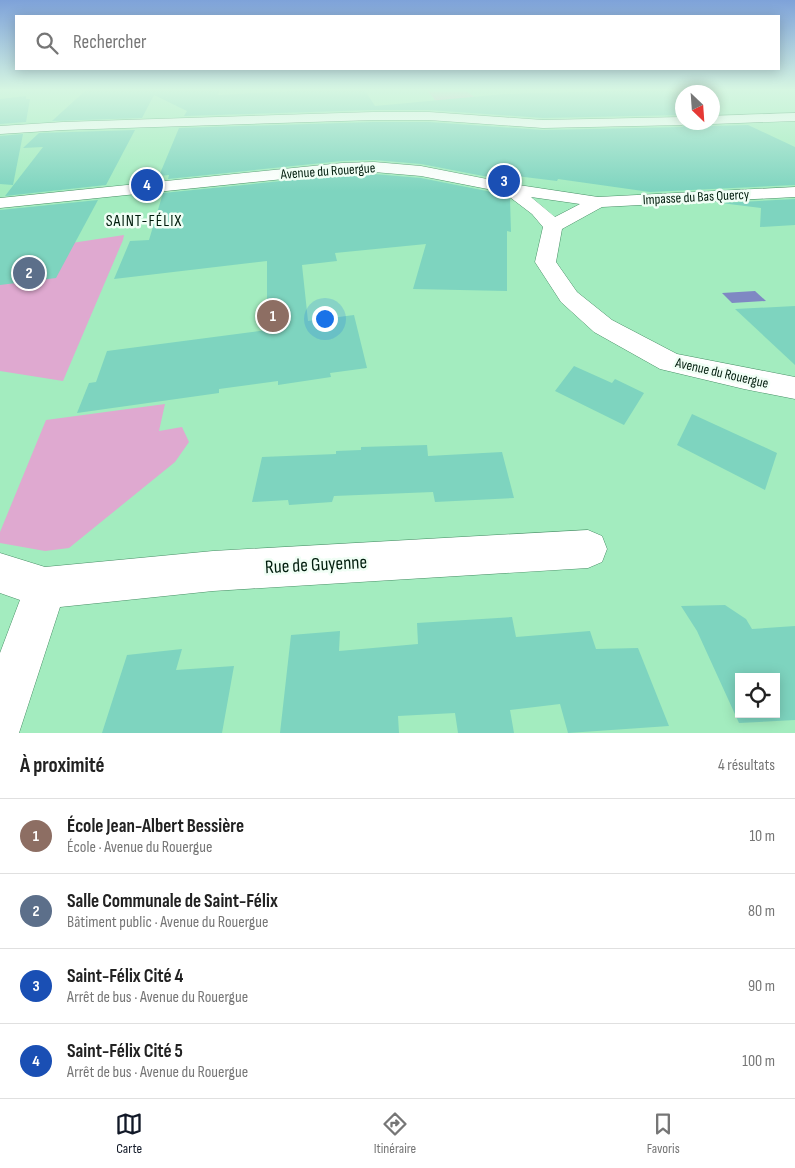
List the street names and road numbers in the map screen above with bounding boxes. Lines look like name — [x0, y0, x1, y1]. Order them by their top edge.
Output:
street label: Avenue du Rouergue — [279, 159, 376, 183]
street label: Impasse du Bas Quercy — [642, 186, 750, 208]
street label: Avenue du Rouergue — [673, 354, 770, 392]
street label: Rue de Guyenne — [264, 551, 368, 579]

